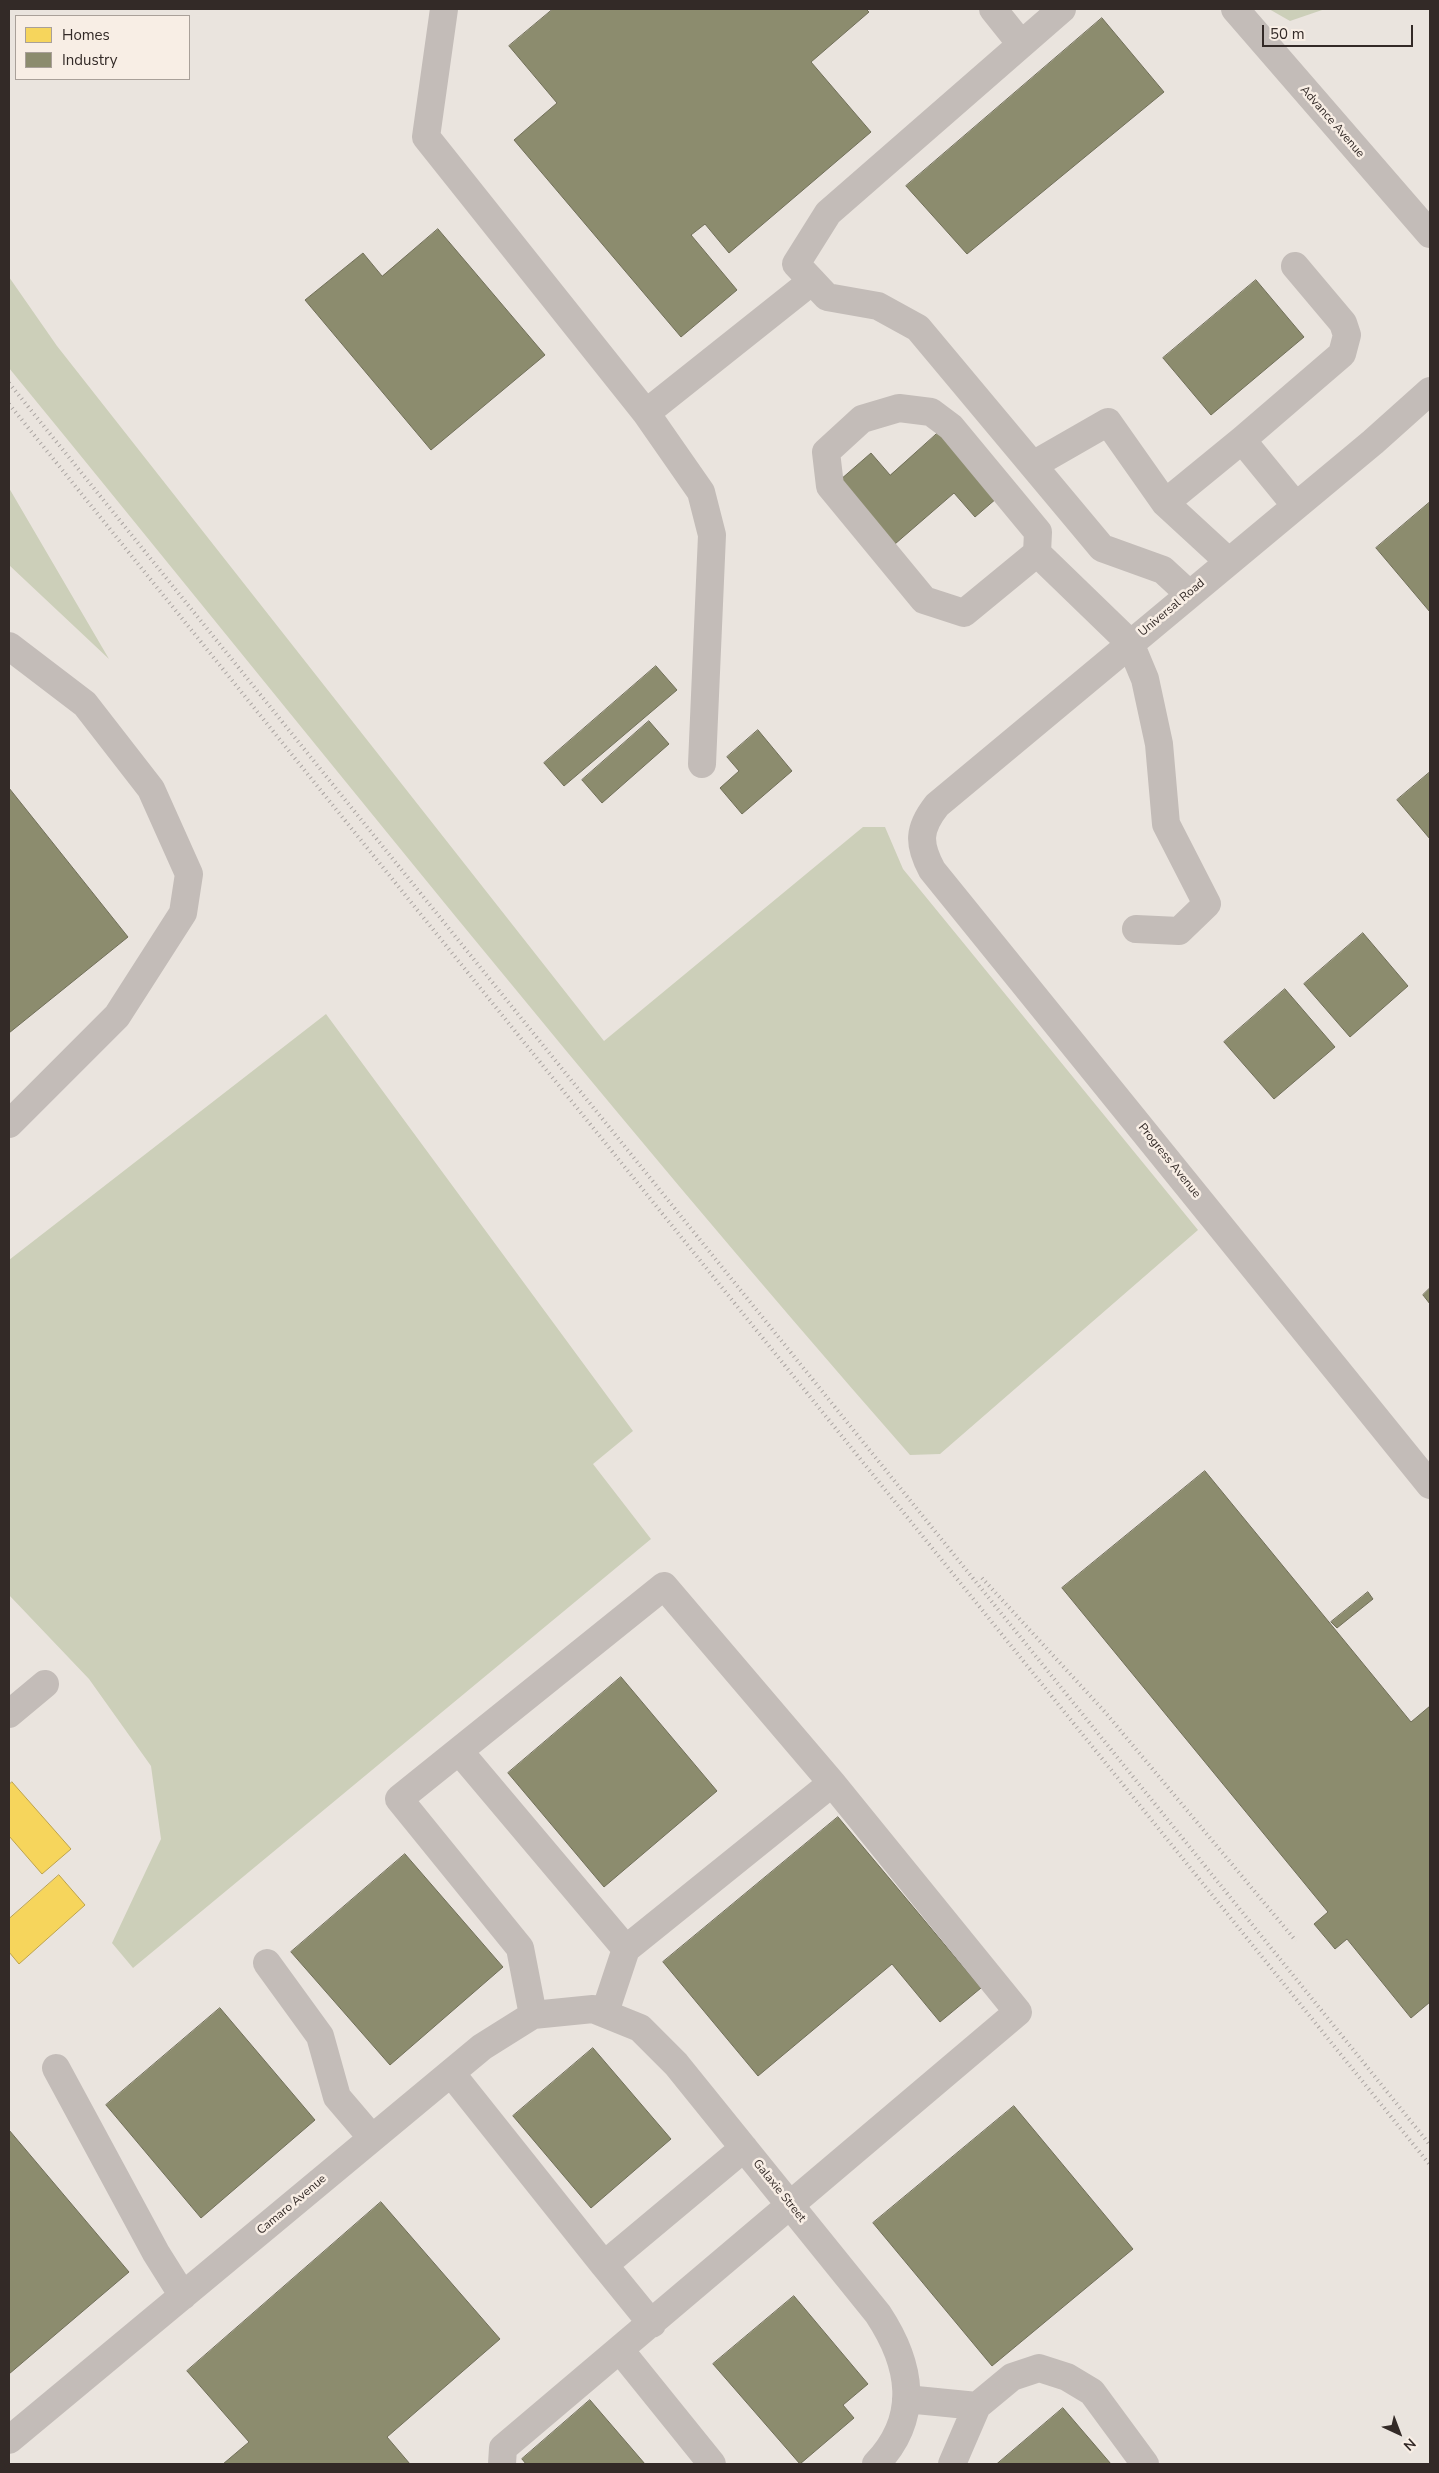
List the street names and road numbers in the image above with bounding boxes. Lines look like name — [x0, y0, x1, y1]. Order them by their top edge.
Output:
street label: Advance Avenue — [1297, 83, 1367, 161]
street label: Universal Road — [1136, 576, 1208, 640]
street label: Progress Avenue — [1135, 1121, 1203, 1201]
street label: Galaxie Street — [749, 2157, 809, 2225]
street label: Camaro Avenue — [255, 2172, 329, 2238]

